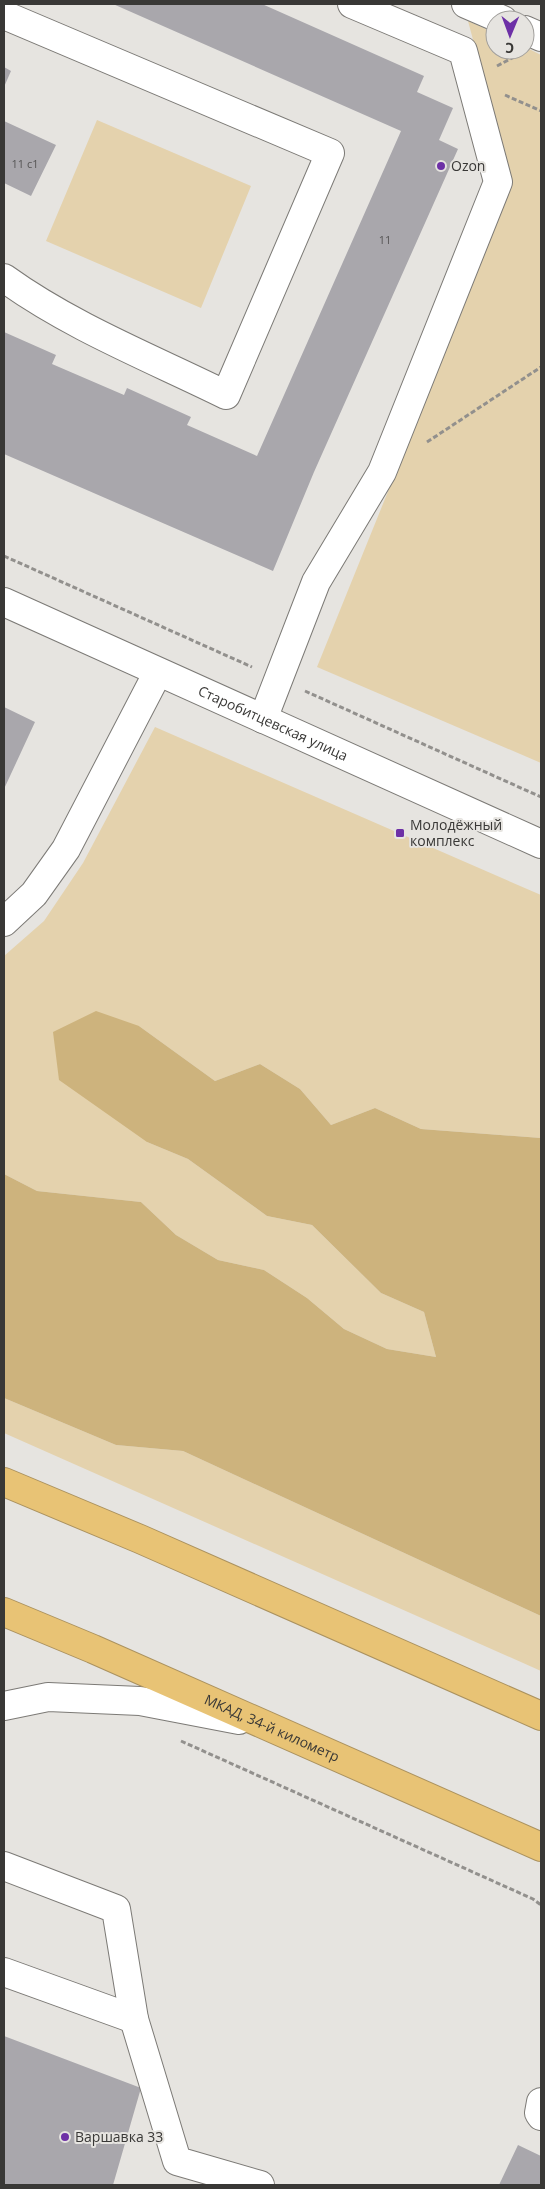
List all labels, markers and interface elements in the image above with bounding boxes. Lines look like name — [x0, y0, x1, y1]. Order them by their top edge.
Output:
north arrow — [485, 10, 535, 60]
text: С — [505, 39, 514, 58]
house number: 11 с1 — [12, 156, 39, 171]
place label: Ozon — [451, 156, 485, 175]
marker: Ozon — [435, 160, 447, 172]
house number: 11 — [379, 232, 391, 247]
street label: Старобитцевская улица — [195, 681, 351, 765]
place label: Молодёжный комплекс — [410, 815, 502, 850]
marker: Молодёжный комплекс — [394, 827, 406, 839]
street label: МКАД, 34-й километр — [202, 1689, 343, 1766]
place label: Варшавка 33 — [75, 2127, 163, 2146]
marker: Варшавка 33 — [59, 2131, 71, 2143]

